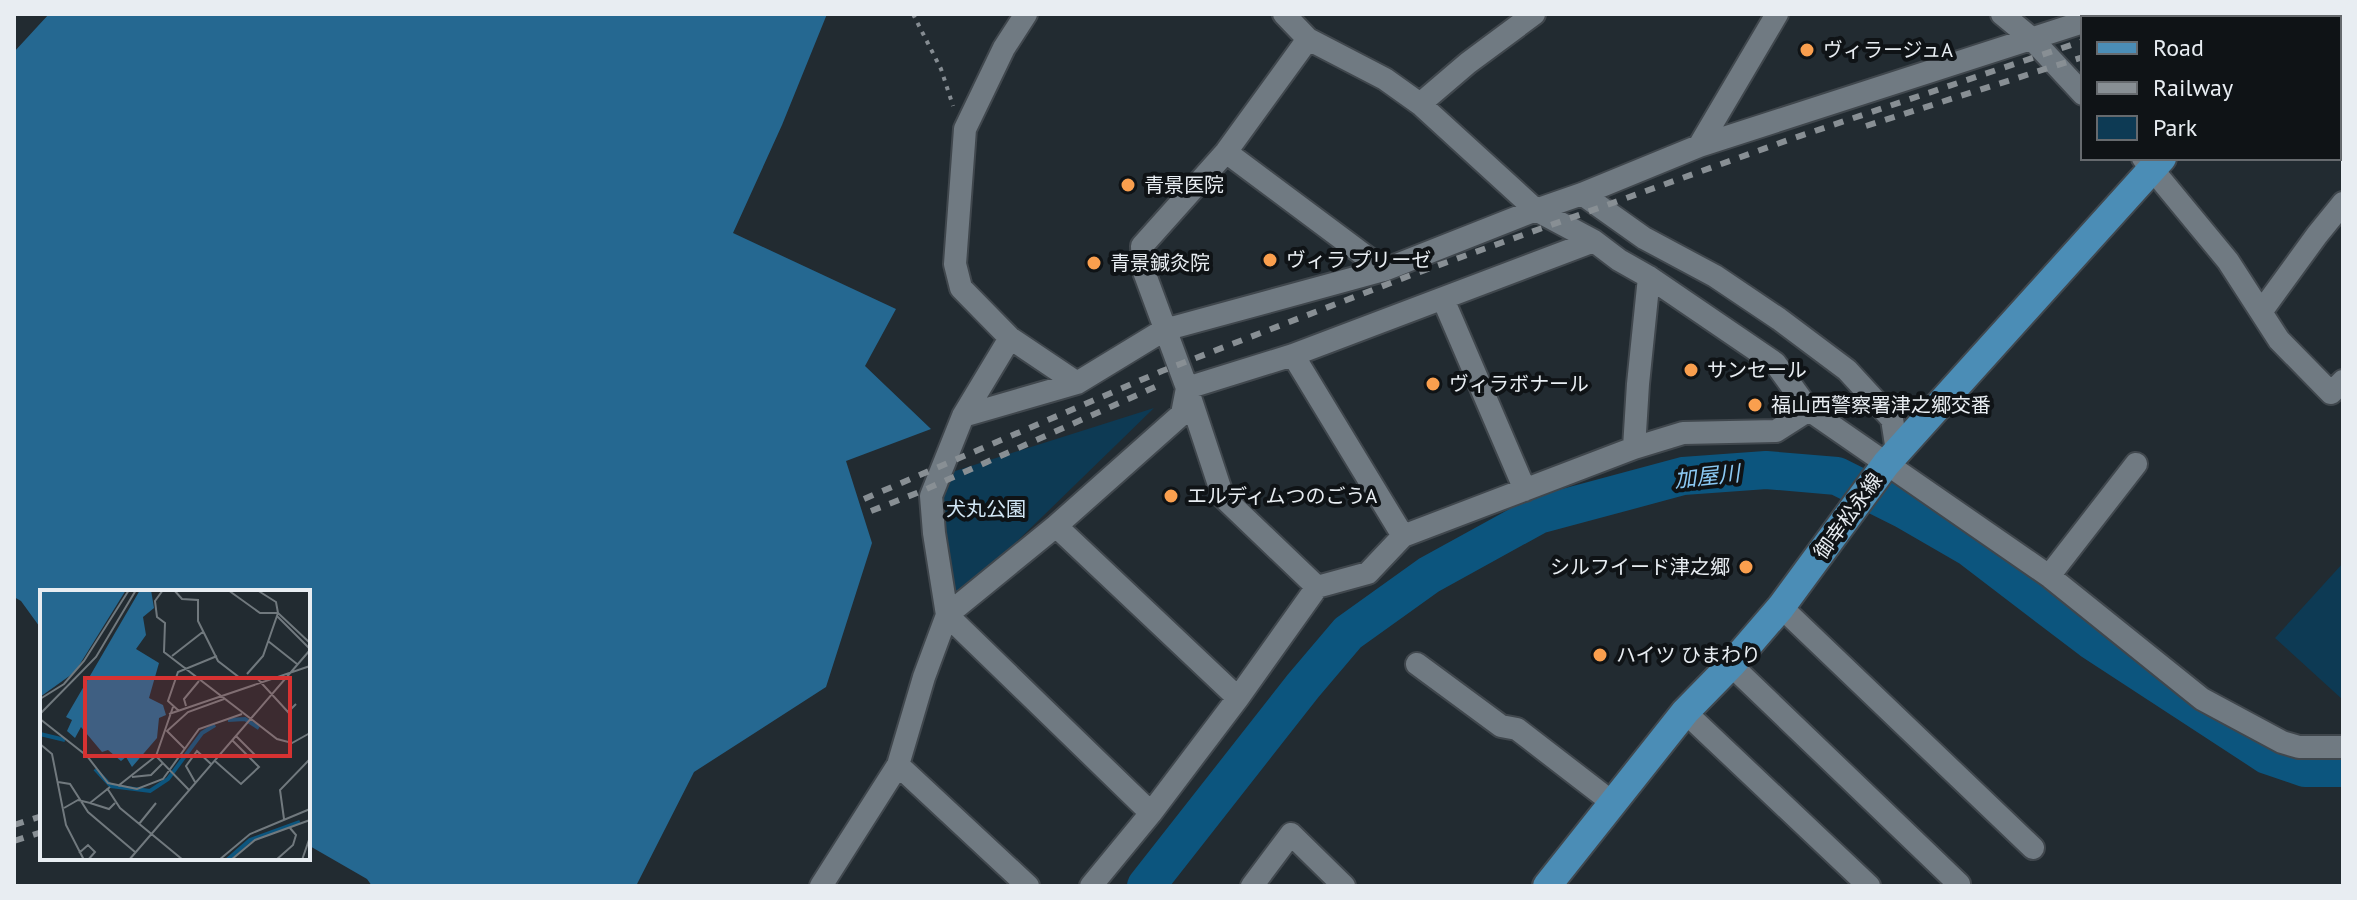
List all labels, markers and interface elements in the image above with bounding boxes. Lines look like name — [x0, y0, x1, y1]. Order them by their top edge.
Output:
legend — [2081, 16, 2341, 160]
text: Road — [2153, 32, 2204, 63]
place label: ヴィラージュA — [1823, 37, 1953, 63]
marker: ヴィラージュA — [1798, 41, 1816, 59]
text: Railway — [2153, 72, 2233, 103]
text: Park — [2153, 112, 2198, 143]
place label: 青景医院 — [1144, 172, 1224, 198]
marker: 青景医院 — [1119, 176, 1137, 194]
place label: ヴィラ プリーゼ — [1286, 247, 1431, 273]
place label: 青景鍼灸院 — [1110, 250, 1210, 276]
marker: ヴィラ プリーゼ — [1261, 251, 1279, 269]
marker: 青景鍼灸院 — [1085, 254, 1103, 272]
place label: サンセール — [1707, 357, 1807, 383]
marker: サンセール — [1682, 361, 1700, 379]
place label: ヴィラボナール — [1449, 371, 1589, 397]
marker: ヴィラボナール — [1424, 375, 1442, 393]
place label: 福山西警察署津之郷交番 — [1771, 392, 1991, 418]
marker: 福山西警察署津之郷交番 — [1746, 396, 1764, 414]
water label: 加屋川 — [1673, 458, 1743, 493]
street label: 御幸松永線 — [1808, 468, 1888, 564]
place label: エルディムつのごうA — [1187, 483, 1378, 509]
marker: エルディムつのごうA — [1162, 487, 1180, 505]
park label: 犬丸公園 — [946, 496, 1026, 522]
place label: シルフイード津之郷 — [1550, 554, 1730, 580]
marker: シルフイード津之郷 — [1737, 558, 1755, 576]
inset map — [40, 590, 310, 860]
place label: ハイツ ひまわり — [1616, 642, 1761, 668]
marker: ハイツ ひまわり — [1591, 646, 1609, 664]

